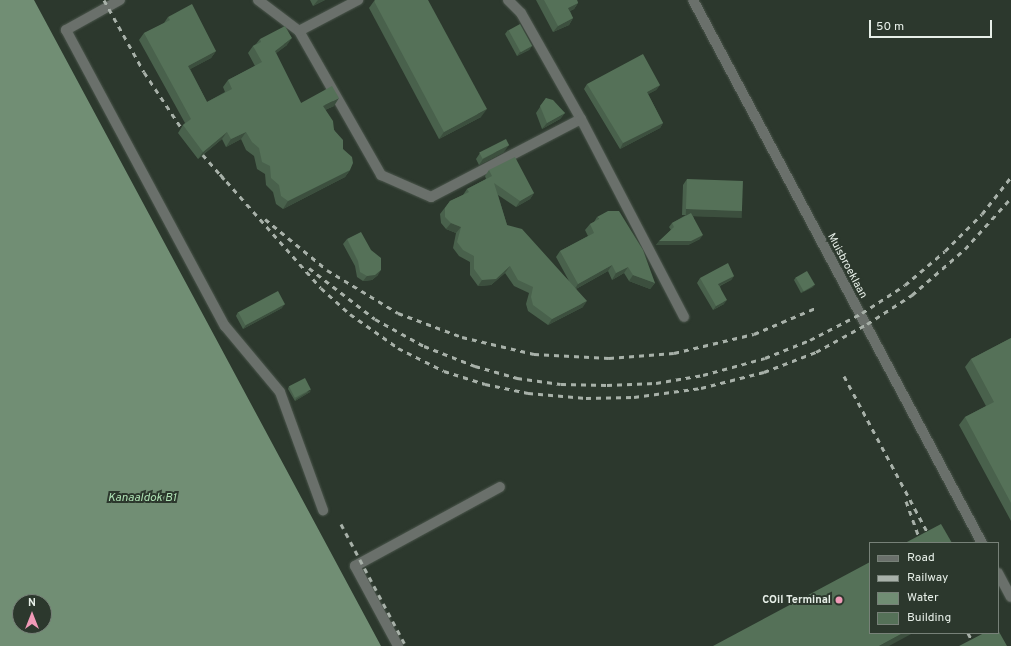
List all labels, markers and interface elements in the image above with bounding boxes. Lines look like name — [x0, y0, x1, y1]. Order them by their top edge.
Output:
scale bar — [871, 12, 994, 38]
text: 50 m — [876, 19, 904, 35]
street label: Muisbroeklaan — [824, 231, 870, 301]
water label: Kanaaldok B1 — [108, 492, 176, 506]
legend — [869, 542, 999, 634]
text: Road — [907, 550, 935, 566]
text: Railway — [907, 570, 948, 586]
text: Water — [907, 590, 939, 606]
place label: COil Terminal — [762, 593, 831, 607]
north arrow — [12, 594, 52, 634]
marker: COil Terminal — [834, 595, 844, 605]
text: N — [28, 596, 36, 610]
text: Building — [907, 610, 951, 626]

